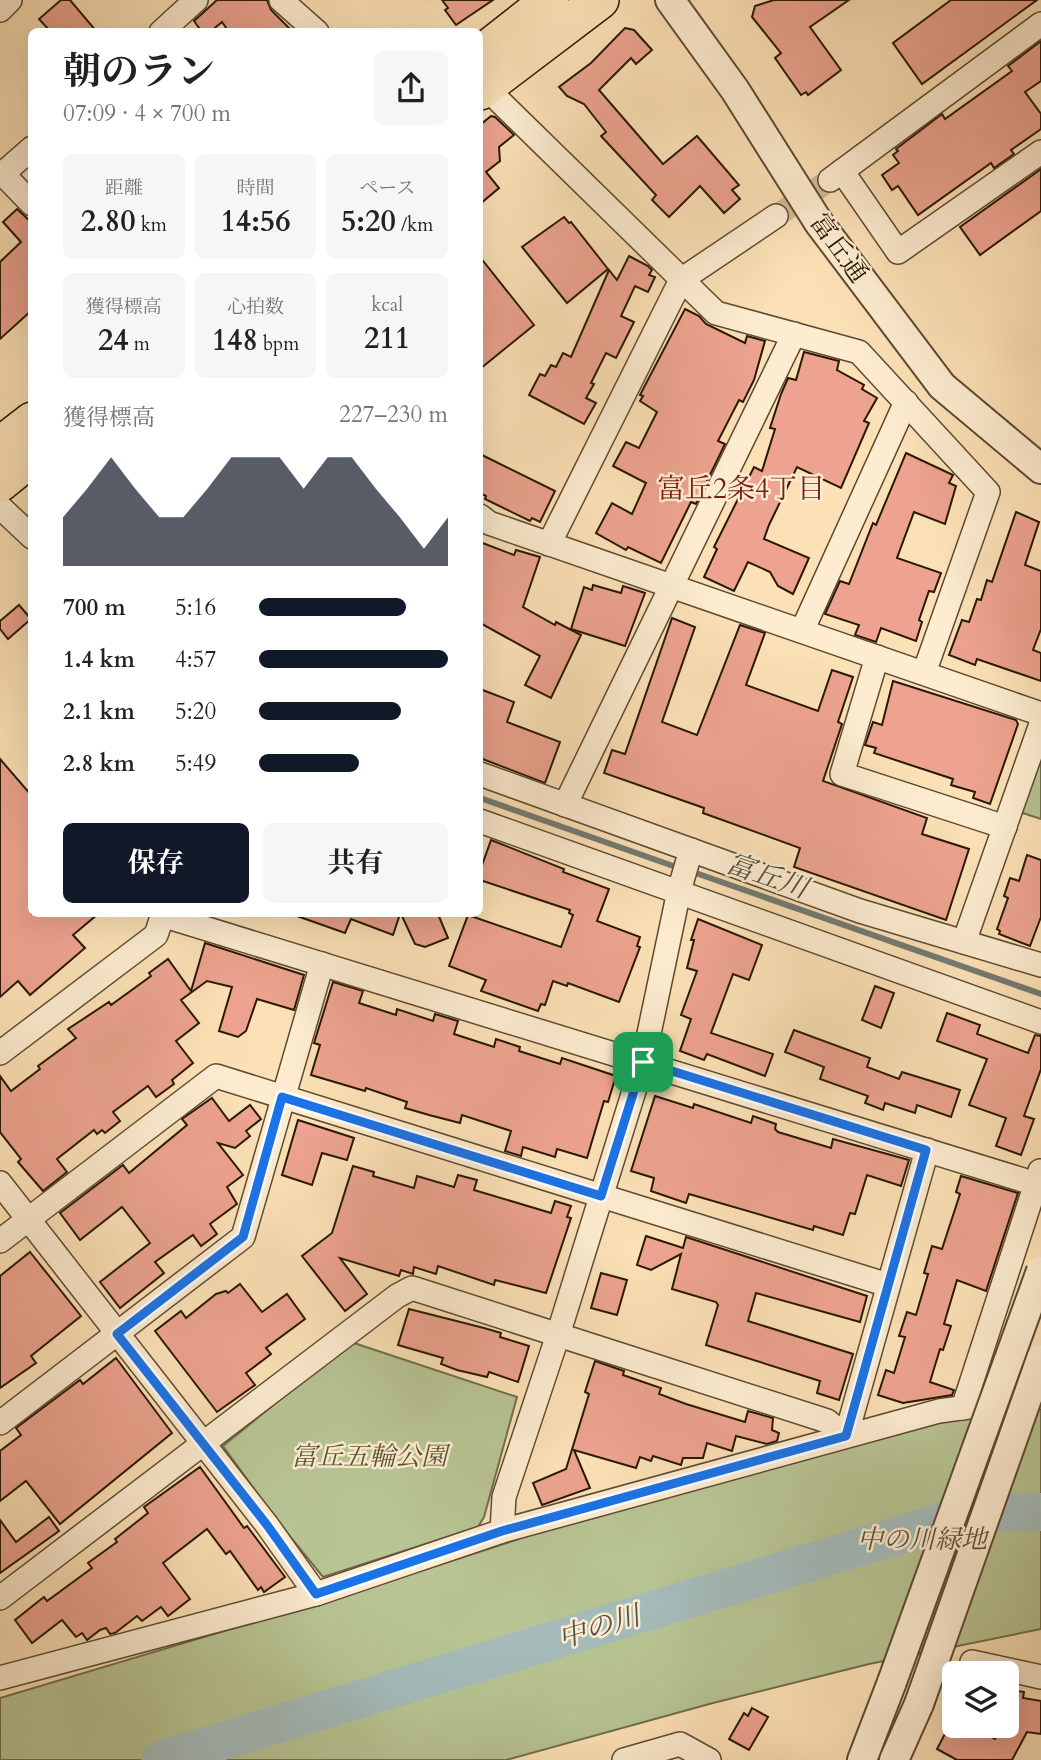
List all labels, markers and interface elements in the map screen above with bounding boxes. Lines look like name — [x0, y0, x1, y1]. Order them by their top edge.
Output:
text: 朝のラン — [63, 46, 215, 98]
button: share — [374, 51, 448, 125]
text: 07:09 · 4 × 700 m — [63, 98, 231, 129]
text: 距離 — [105, 175, 143, 201]
text: 時間 — [236, 175, 275, 201]
text: ペース — [359, 175, 415, 201]
text: 2.80 — [81, 201, 136, 242]
text: 14:56 — [220, 201, 291, 242]
text: 5:20 — [341, 201, 396, 242]
street label: 富丘通 — [802, 206, 876, 290]
text: km — [136, 212, 167, 238]
text: /km — [396, 212, 433, 238]
text: kcal — [371, 292, 403, 318]
text: 獲得標高 — [86, 294, 162, 320]
text: 心拍数 — [227, 294, 284, 320]
text: 211 — [364, 318, 410, 359]
text: 24 — [98, 320, 129, 361]
text: 148 — [212, 320, 258, 361]
text: m — [129, 331, 150, 357]
text: bpm — [258, 331, 299, 357]
text: 227–230 m — [339, 399, 448, 430]
text: 獲得標高 — [63, 402, 155, 433]
district label: 富丘2条4丁目 — [657, 470, 825, 508]
text: 700 m — [63, 592, 126, 623]
text: 5:16 — [175, 592, 216, 623]
text: 1.4 km — [63, 644, 135, 675]
text: 4:57 — [175, 644, 216, 675]
text: 2.1 km — [63, 696, 135, 727]
text: 5:20 — [175, 696, 216, 727]
text: 2.8 km — [63, 748, 135, 779]
text: 5:49 — [175, 748, 216, 779]
button: 保存 — [63, 823, 249, 903]
button: 共有 — [263, 823, 448, 903]
water label: 富丘川 — [721, 844, 816, 909]
pin — [613, 1032, 673, 1092]
icon: arrive — [624, 1043, 662, 1081]
park label: 富丘五輪公園 — [291, 1439, 451, 1474]
park label: 中の川緑地 — [857, 1522, 990, 1557]
water label: 中の川 — [553, 1596, 648, 1657]
map controls — [942, 1661, 1019, 1738]
button: layers — [942, 1661, 1019, 1738]

